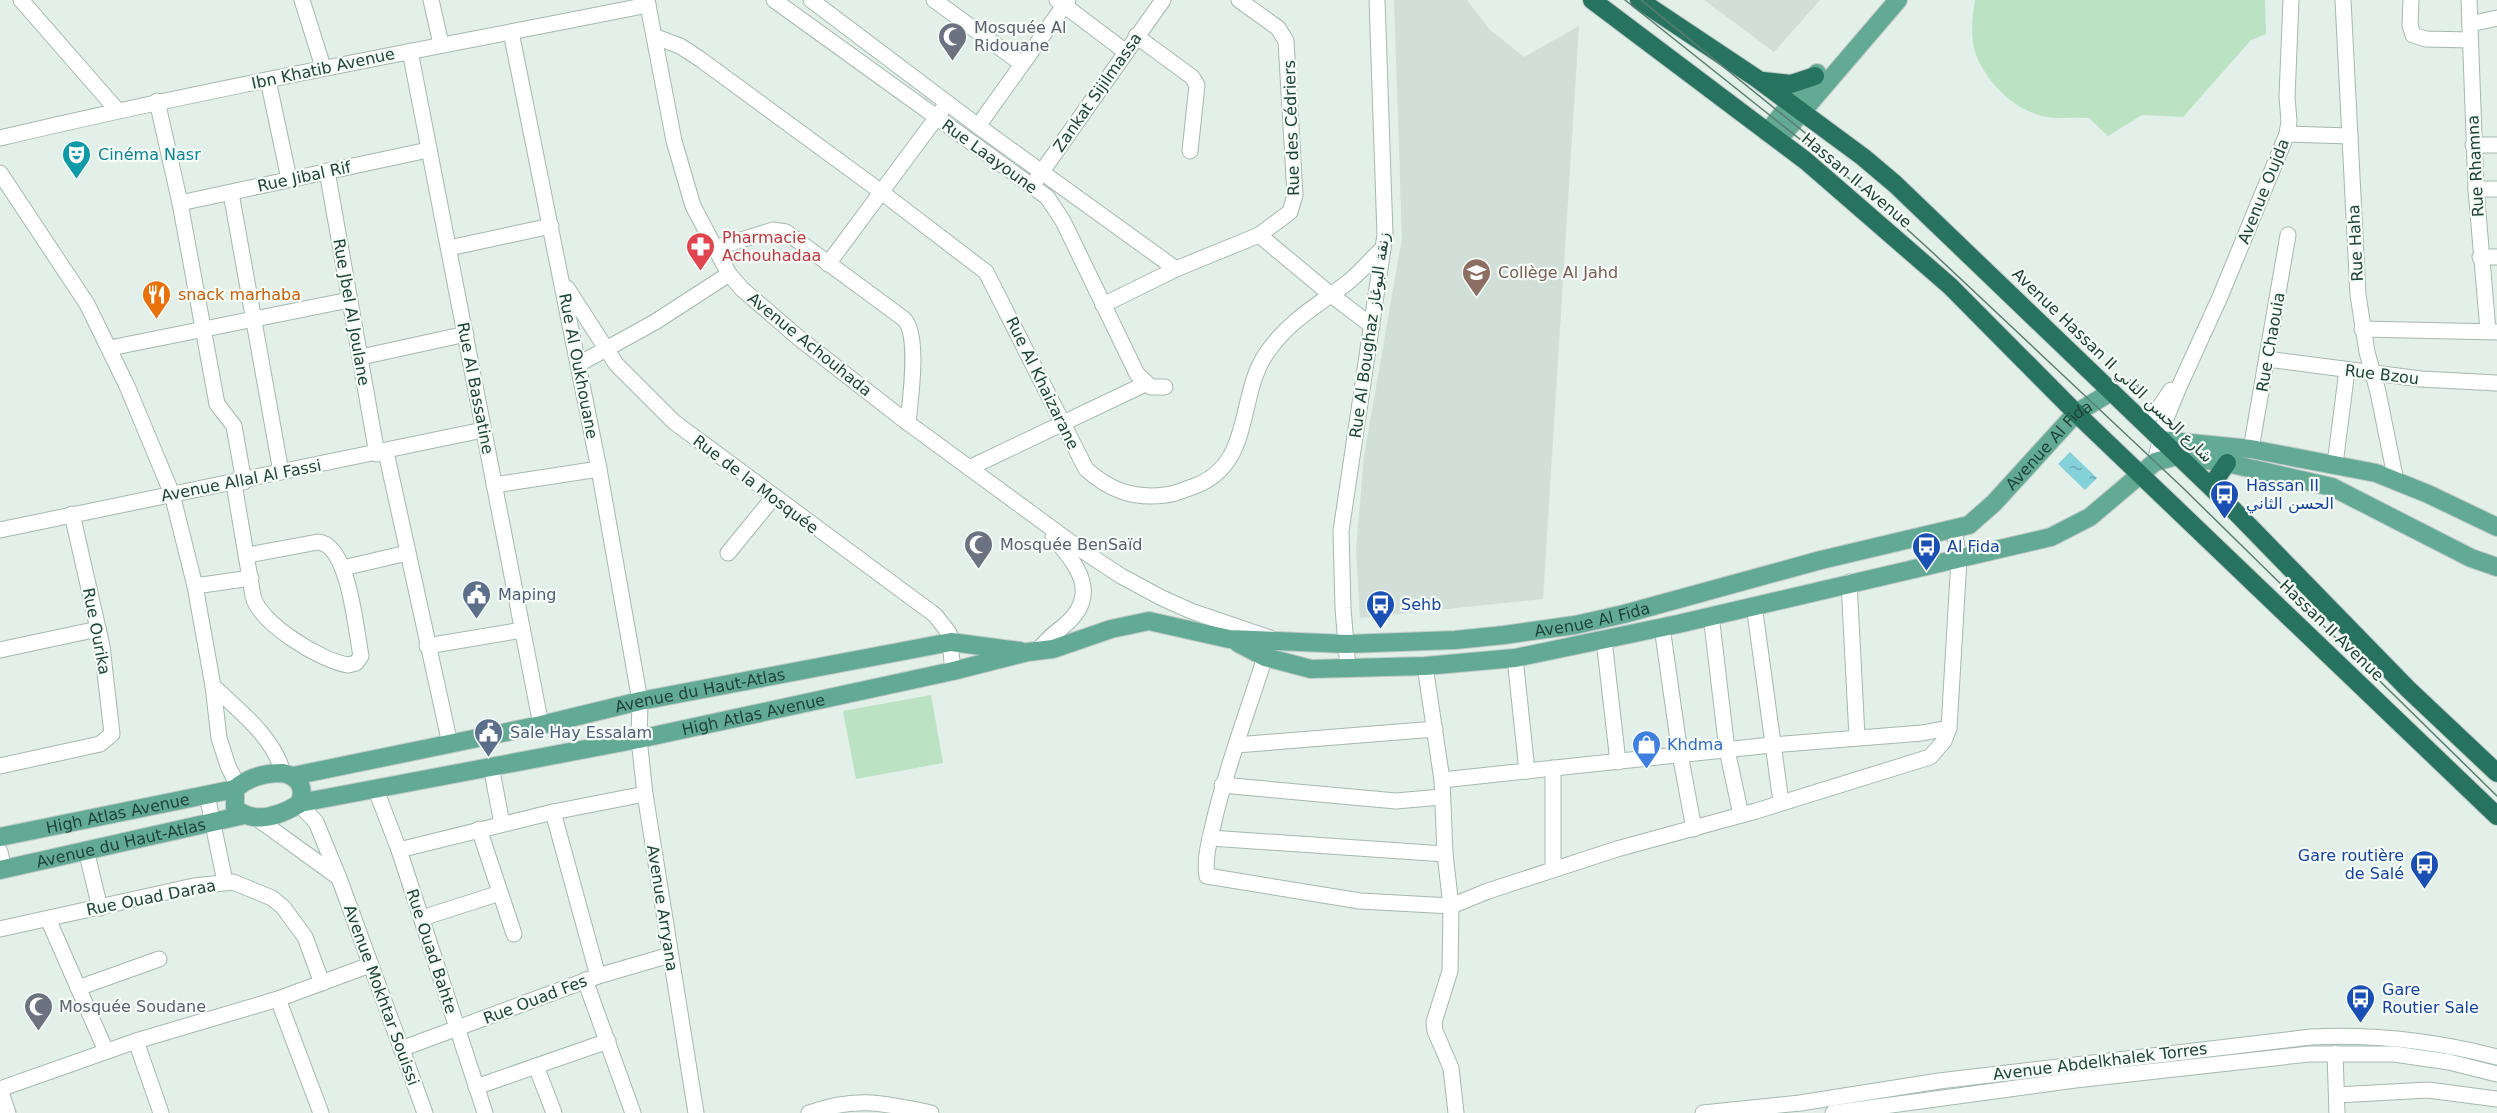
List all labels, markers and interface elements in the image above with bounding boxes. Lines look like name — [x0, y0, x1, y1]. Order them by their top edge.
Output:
place label: Mosquée Al Ridouane — [974, 18, 1066, 55]
mosque icon: Mosquée Al Ridouane — [937, 20, 969, 62]
street label: Zankat Sijilmassa — [1049, 29, 1146, 155]
street label: Ibn Khatib Avenue — [250, 44, 396, 93]
street label: Rue des Cédriers — [1280, 60, 1303, 196]
street label: Rue Laayoune — [938, 115, 1041, 197]
street label: Rue Rhamna — [2463, 115, 2488, 217]
street label: Hassan II Avenue — [1798, 129, 1915, 232]
street label: Avenue Oujda — [2234, 136, 2293, 247]
theatre icon: Cinéma Nasr — [61, 138, 93, 180]
place label: Cinéma Nasr — [98, 145, 201, 164]
street label: Rue Jibal Rif — [256, 157, 353, 196]
street label: Rue Haha — [2344, 204, 2367, 282]
place label: Pharmacie Achouhadaa — [722, 228, 821, 265]
pharmacy icon: Pharmacie Achouhadaa — [685, 230, 717, 272]
street label: Rue Al Boughaz زنقة البوغاز — [1346, 231, 1394, 439]
street label: Rue Jbel Al Joulane — [329, 237, 374, 387]
school or university icon: Collège Al Jahd — [1461, 256, 1493, 298]
place label: Collège Al Jahd — [1498, 263, 1618, 282]
street label: Avenue Hassan II شارع الحسن الثاني — [2008, 264, 2217, 467]
restaurant icon: snack marhaba — [141, 278, 173, 320]
place label: snack marhaba — [178, 285, 301, 304]
street label: Avenue Achouhada — [744, 289, 875, 400]
street label: Rue Chaouia — [2252, 291, 2289, 393]
street label: Rue Al Oukhouane — [555, 292, 602, 440]
street label: Rue Al Khaizarane — [1002, 314, 1083, 453]
street label: Rue Al Bassatine — [453, 321, 498, 456]
street label: Rue Bzou — [2344, 361, 2420, 388]
street label: Avenue Al Fida — [2002, 397, 2096, 494]
street label: Rue de la Mosquée — [689, 431, 822, 538]
street label: Avenue Allal Al Fassi — [159, 456, 323, 505]
place label: Hassan II الحسن الثاني — [2246, 476, 2334, 514]
bus stop icon: Hassan II الحسن الثاني — [2209, 478, 2241, 520]
mosque icon: Mosquée BenSaïd — [963, 528, 995, 570]
bus stop icon: Al Fida — [1910, 530, 1942, 572]
place label: Mosquée BenSaïd — [1000, 535, 1143, 554]
place label: Al Fida — [1947, 537, 2000, 556]
street label: Hassan II Avenue — [2276, 576, 2388, 685]
public building icon: Maping — [461, 578, 493, 620]
place label: Maping — [498, 585, 557, 604]
street label: Rue Ourika — [79, 586, 114, 676]
bus stop icon: Sehb — [1364, 588, 1396, 630]
place label: Sehb — [1401, 595, 1441, 614]
street label: Avenue Al Fida — [1533, 598, 1652, 641]
street label: Avenue du Haut-Atlas — [613, 665, 787, 717]
street label: High Atlas Avenue — [680, 690, 827, 739]
public building icon: Sale Hay Essalam — [473, 716, 505, 758]
place label: Sale Hay Essalam — [510, 723, 652, 742]
shop icon: Khdma — [1630, 728, 1662, 770]
place label: Khdma — [1667, 735, 1723, 754]
street label: High Atlas Avenue — [44, 790, 191, 837]
street label: Avenue du Haut-Atlas — [35, 815, 208, 872]
street label: Avenue Arryana — [643, 844, 682, 973]
place label: Gare routière de Salé — [2298, 846, 2404, 883]
bus stop icon: Gare routière de Salé — [2409, 848, 2441, 890]
street label: Rue Ouad Daraa — [85, 876, 217, 919]
street label: Rue Ouad Bahte — [402, 886, 461, 1016]
street label: Avenue Mokhtar Souissi — [340, 902, 423, 1088]
street label: Rue Ouad Fes — [481, 971, 590, 1028]
place label: Gare Routier Sale — [2382, 980, 2479, 1017]
bus stop icon: Gare Routier Sale — [2345, 982, 2377, 1024]
mosque icon: Mosquée Soudane — [22, 990, 54, 1032]
place label: Mosquée Soudane — [59, 997, 206, 1016]
street label: Avenue Abdelkhalek Torres — [1992, 1039, 2208, 1084]

